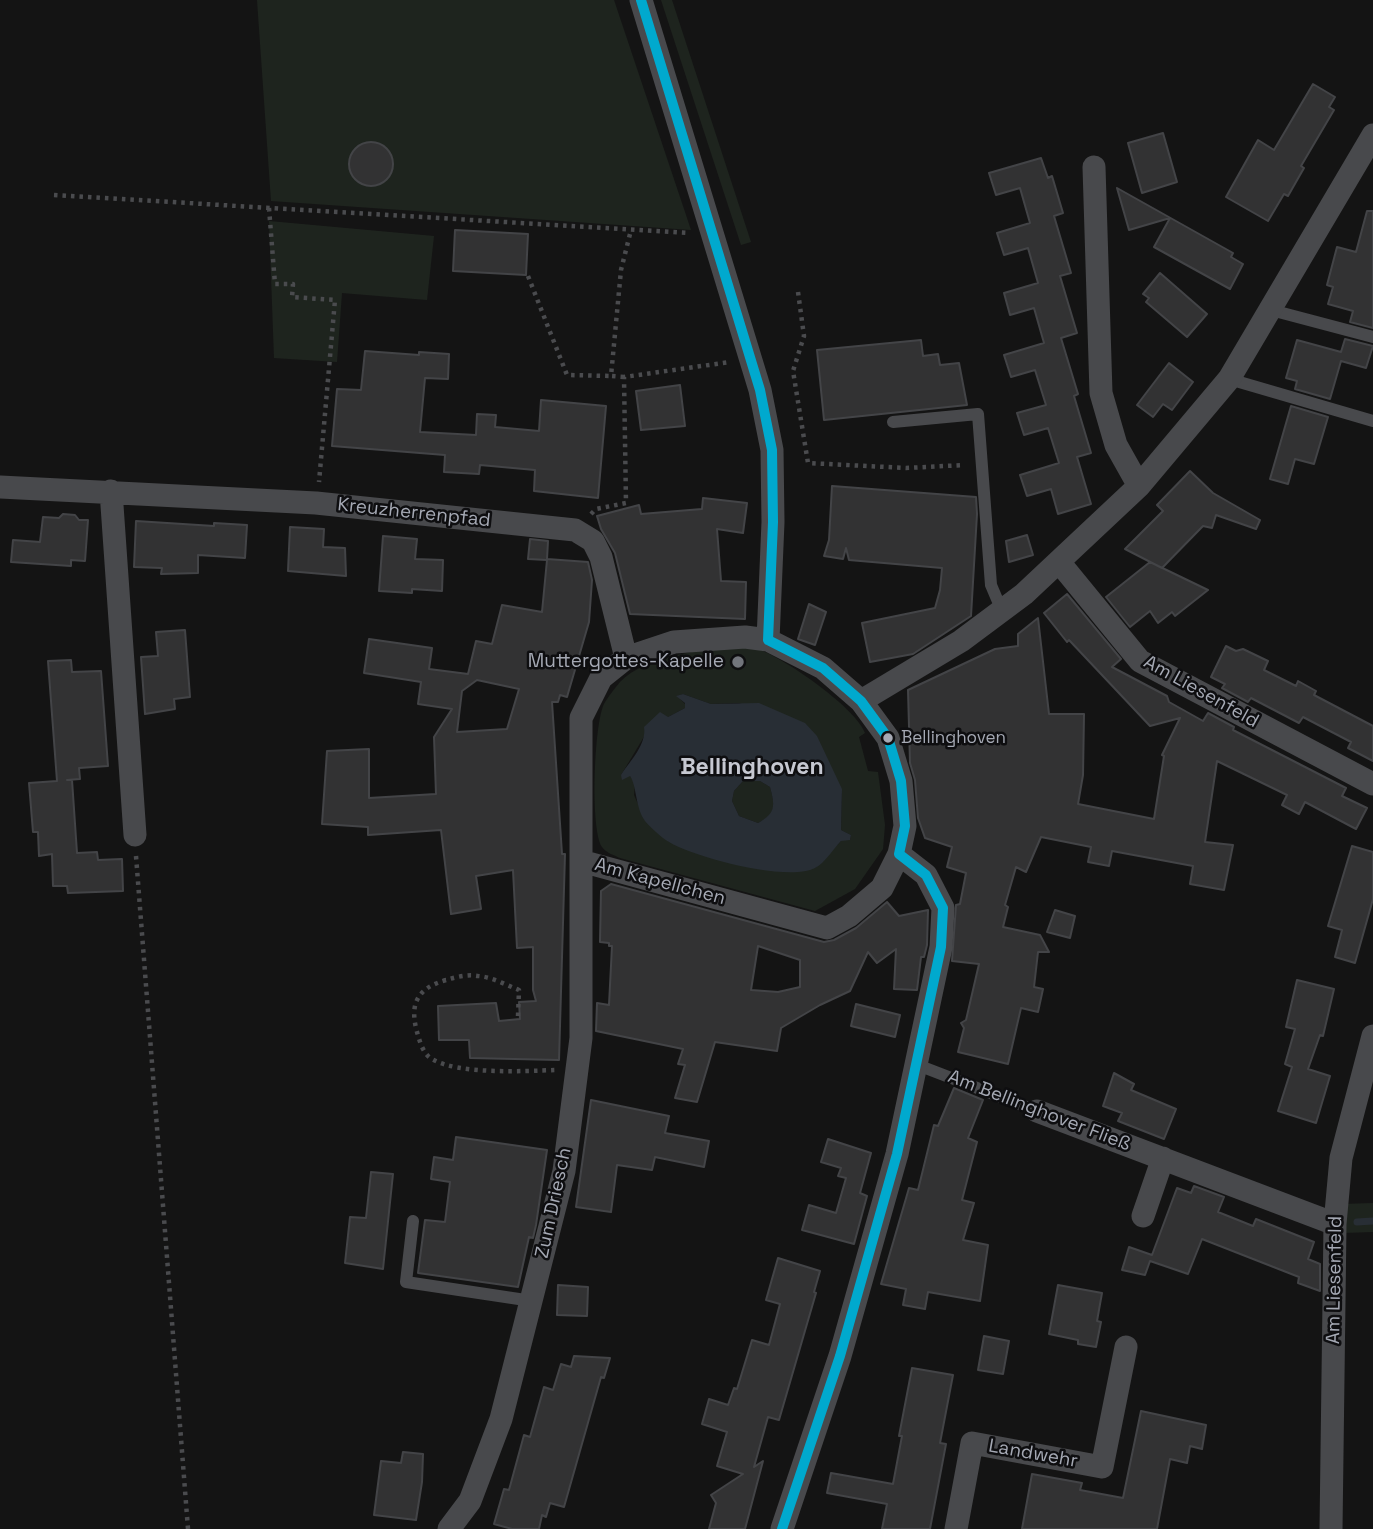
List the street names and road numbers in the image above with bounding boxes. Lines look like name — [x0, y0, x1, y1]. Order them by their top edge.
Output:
street label: Kreuzherrenpfad — [336, 494, 492, 532]
street label: Am Liesenfeld — [1139, 651, 1263, 733]
street label: Am Kapellchen — [592, 854, 728, 910]
street label: Am Bellinghover Fließ — [944, 1066, 1134, 1156]
street label: Zum Driesch — [531, 1146, 577, 1260]
street label: Am Liesenfeld — [1322, 1216, 1348, 1344]
street label: Landwehr — [987, 1435, 1079, 1473]

